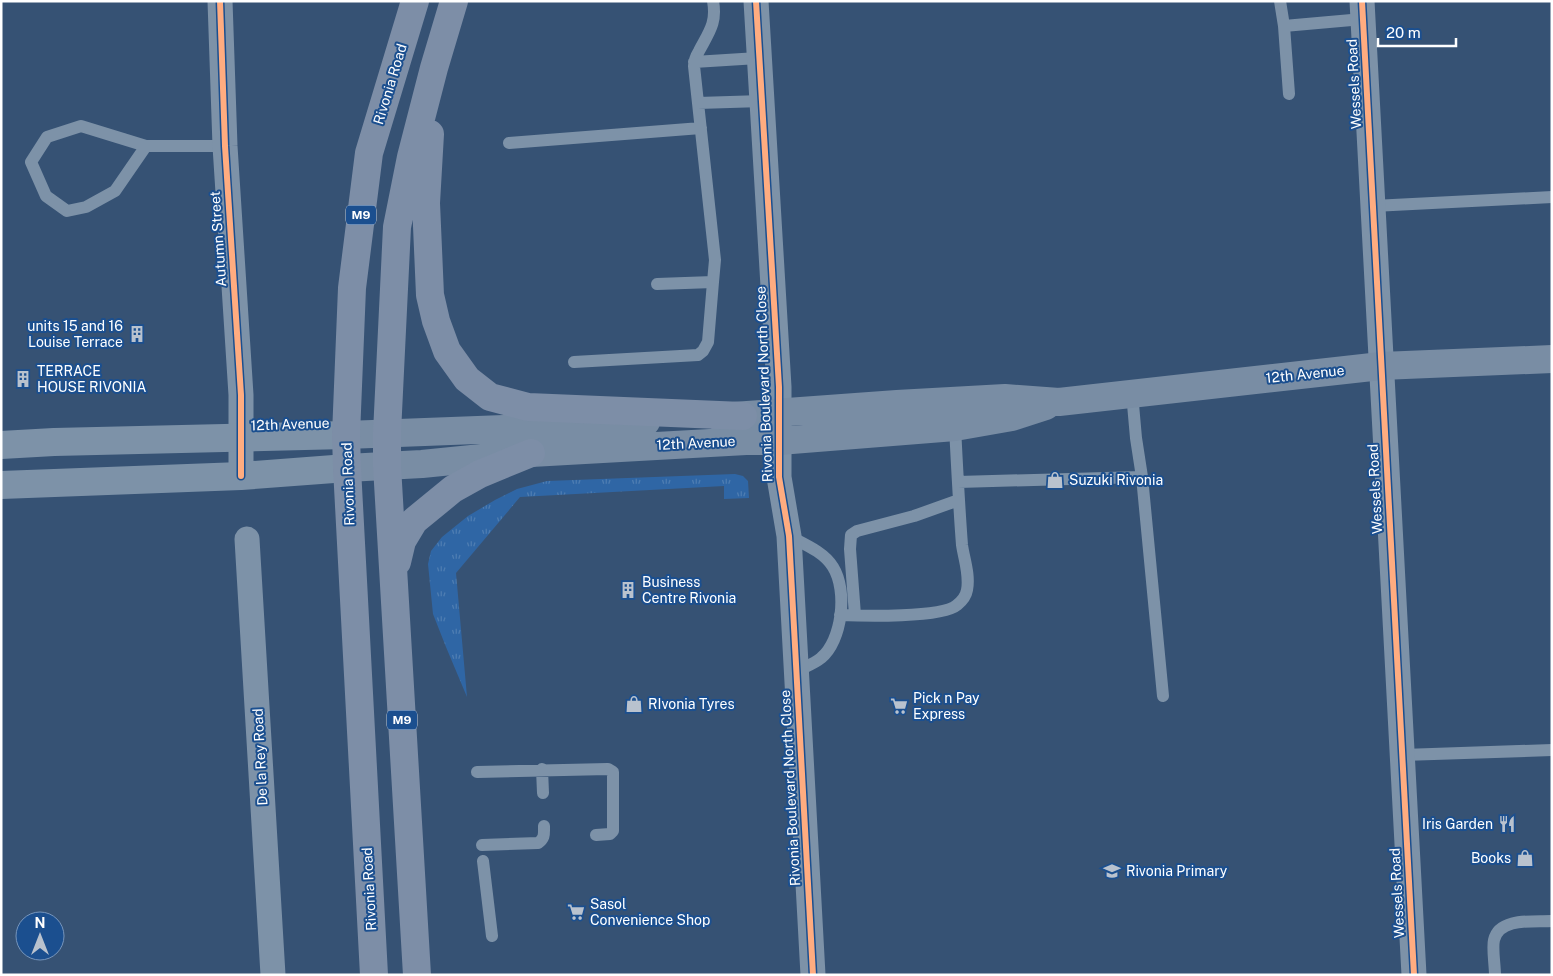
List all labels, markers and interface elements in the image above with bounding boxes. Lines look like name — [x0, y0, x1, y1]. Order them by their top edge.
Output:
scale bar — [1378, 15, 1456, 47]
text: 20 m — [1386, 24, 1421, 41]
street label: Wessels Road — [1344, 38, 1364, 130]
street label: Rivonia Road — [370, 42, 410, 126]
street label: Autumn Street — [207, 191, 229, 287]
road number: M9 — [346, 206, 376, 224]
street label: Rivonia Boulevard North Close — [753, 286, 775, 482]
place label: units 15 and 16 Louise Terrace — [27, 318, 123, 350]
building icon: units 15 and 16 Louise Terrace — [127, 324, 147, 344]
street label: 12th Avenue — [1265, 362, 1345, 386]
place label: TERRACE HOUSE RIVONIA — [37, 363, 146, 395]
building icon: TERRACE HOUSE RIVONIA — [13, 369, 33, 389]
street label: 12th Avenue — [250, 415, 330, 433]
street label: 12th Avenue — [656, 433, 736, 453]
street label: Rivonia Road — [339, 442, 357, 526]
street label: Wessels Road — [1365, 443, 1385, 535]
shop icon: Suzuki Rivonia — [1045, 470, 1065, 490]
place label: Suzuki Rivonia — [1069, 472, 1163, 488]
place label: Business Centre Rivonia — [642, 574, 736, 606]
building icon: Business Centre Rivonia — [618, 580, 638, 600]
street label: Rivonia Boulevard North Close — [777, 689, 803, 886]
place label: Pick n Pay Express — [913, 690, 980, 722]
shop icon: RIvonia Tyres — [624, 694, 644, 714]
place label: RIvonia Tyres — [648, 696, 735, 712]
supermarket icon: Pick n Pay Express — [889, 696, 909, 716]
street label: De la Rey Road — [249, 708, 271, 806]
road number: M9 — [387, 710, 417, 730]
restaurant icon: Iris Garden — [1497, 814, 1517, 834]
place label: Iris Garden — [1422, 816, 1493, 832]
street label: Rivonia Road — [359, 847, 379, 931]
street label: Wessels Road — [1387, 847, 1407, 939]
shop icon: Books — [1515, 848, 1535, 868]
place label: Books — [1471, 850, 1511, 866]
school or university icon: Rivonia Primary — [1102, 861, 1122, 881]
place label: Rivonia Primary — [1126, 863, 1228, 879]
place label: Sasol Convenience Shop — [590, 896, 710, 928]
supermarket icon: Sasol Convenience Shop — [566, 902, 586, 922]
north arrow — [15, 911, 65, 961]
text: N — [35, 915, 45, 931]

